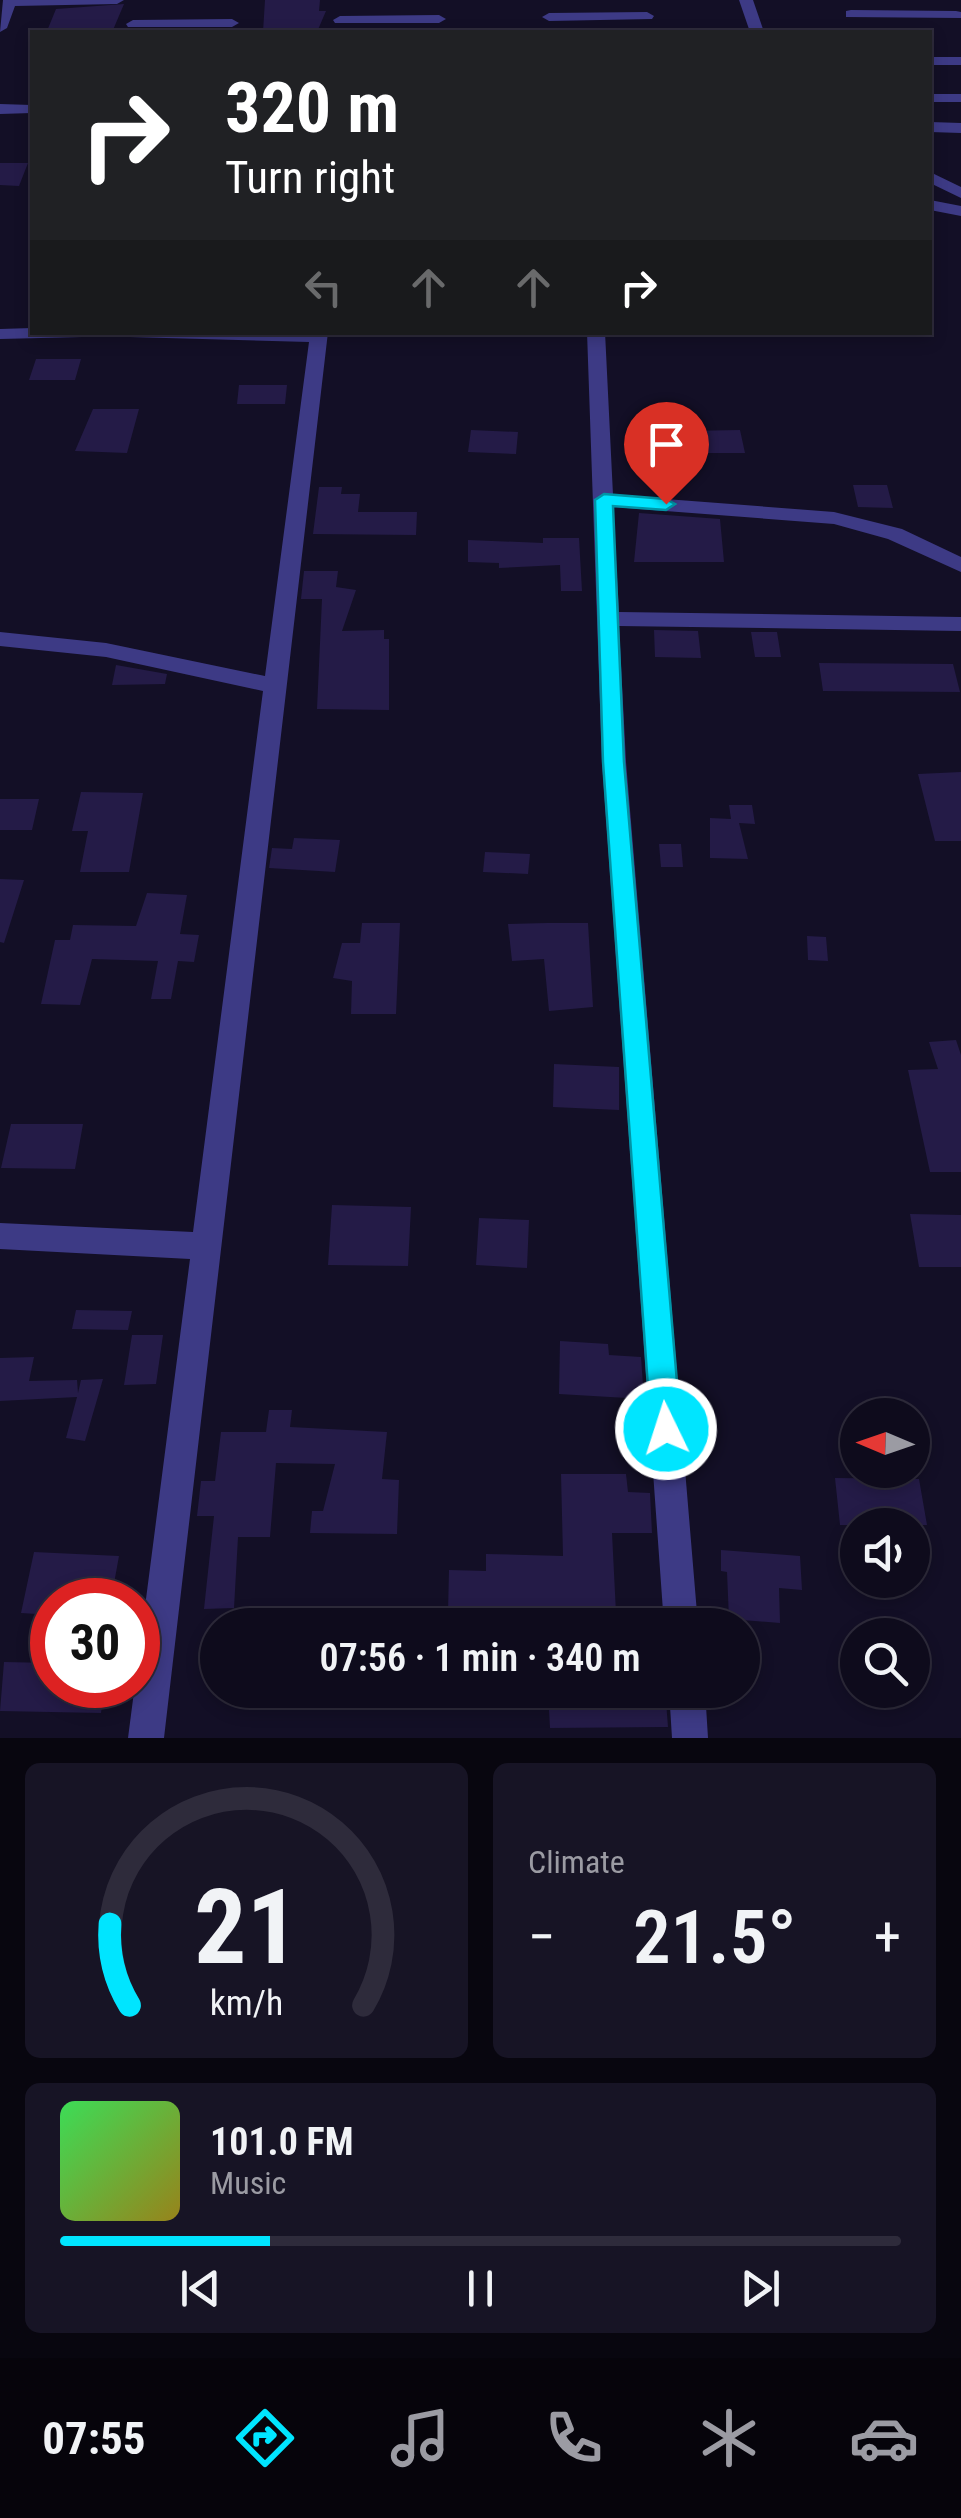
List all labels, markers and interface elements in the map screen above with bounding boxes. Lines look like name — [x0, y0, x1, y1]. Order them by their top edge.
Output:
text: 320 m — [225, 67, 399, 149]
icon: right — [60, 70, 190, 200]
text: Turn right — [225, 151, 395, 204]
icon: left — [296, 260, 351, 315]
icon: ahead — [401, 260, 456, 315]
icon: ahead — [506, 260, 561, 315]
icon: right — [611, 260, 666, 315]
pin — [624, 402, 709, 505]
icon: arrive — [639, 417, 694, 472]
position arrow — [614, 1377, 718, 1481]
north arrow — [840, 1398, 930, 1488]
map controls — [840, 1398, 930, 1708]
button: sound — [840, 1508, 930, 1598]
speed limit sign: 30 — [30, 1578, 160, 1708]
button: search — [840, 1618, 930, 1708]
text: 07:56 · 1 min · 340 m — [320, 1636, 640, 1680]
text: Climate — [528, 1843, 625, 1881]
text: 21 — [194, 1867, 299, 1988]
text: 21.5° — [633, 1893, 796, 1981]
text: − — [528, 1905, 556, 1969]
text: + — [874, 1905, 901, 1969]
text: km/h — [210, 1982, 283, 2024]
text: 101.0 FM — [210, 2120, 354, 2164]
text: Music — [210, 2164, 286, 2202]
icon: previous — [173, 2261, 228, 2316]
icon: pause — [453, 2261, 508, 2316]
icon: next — [733, 2261, 788, 2316]
icon: directions — [230, 2403, 300, 2473]
icon: music — [385, 2403, 455, 2473]
icon: phone — [539, 2403, 609, 2473]
icon: climate — [694, 2403, 764, 2473]
icon: car — [849, 2403, 919, 2473]
text: 07:55 — [42, 2412, 146, 2465]

